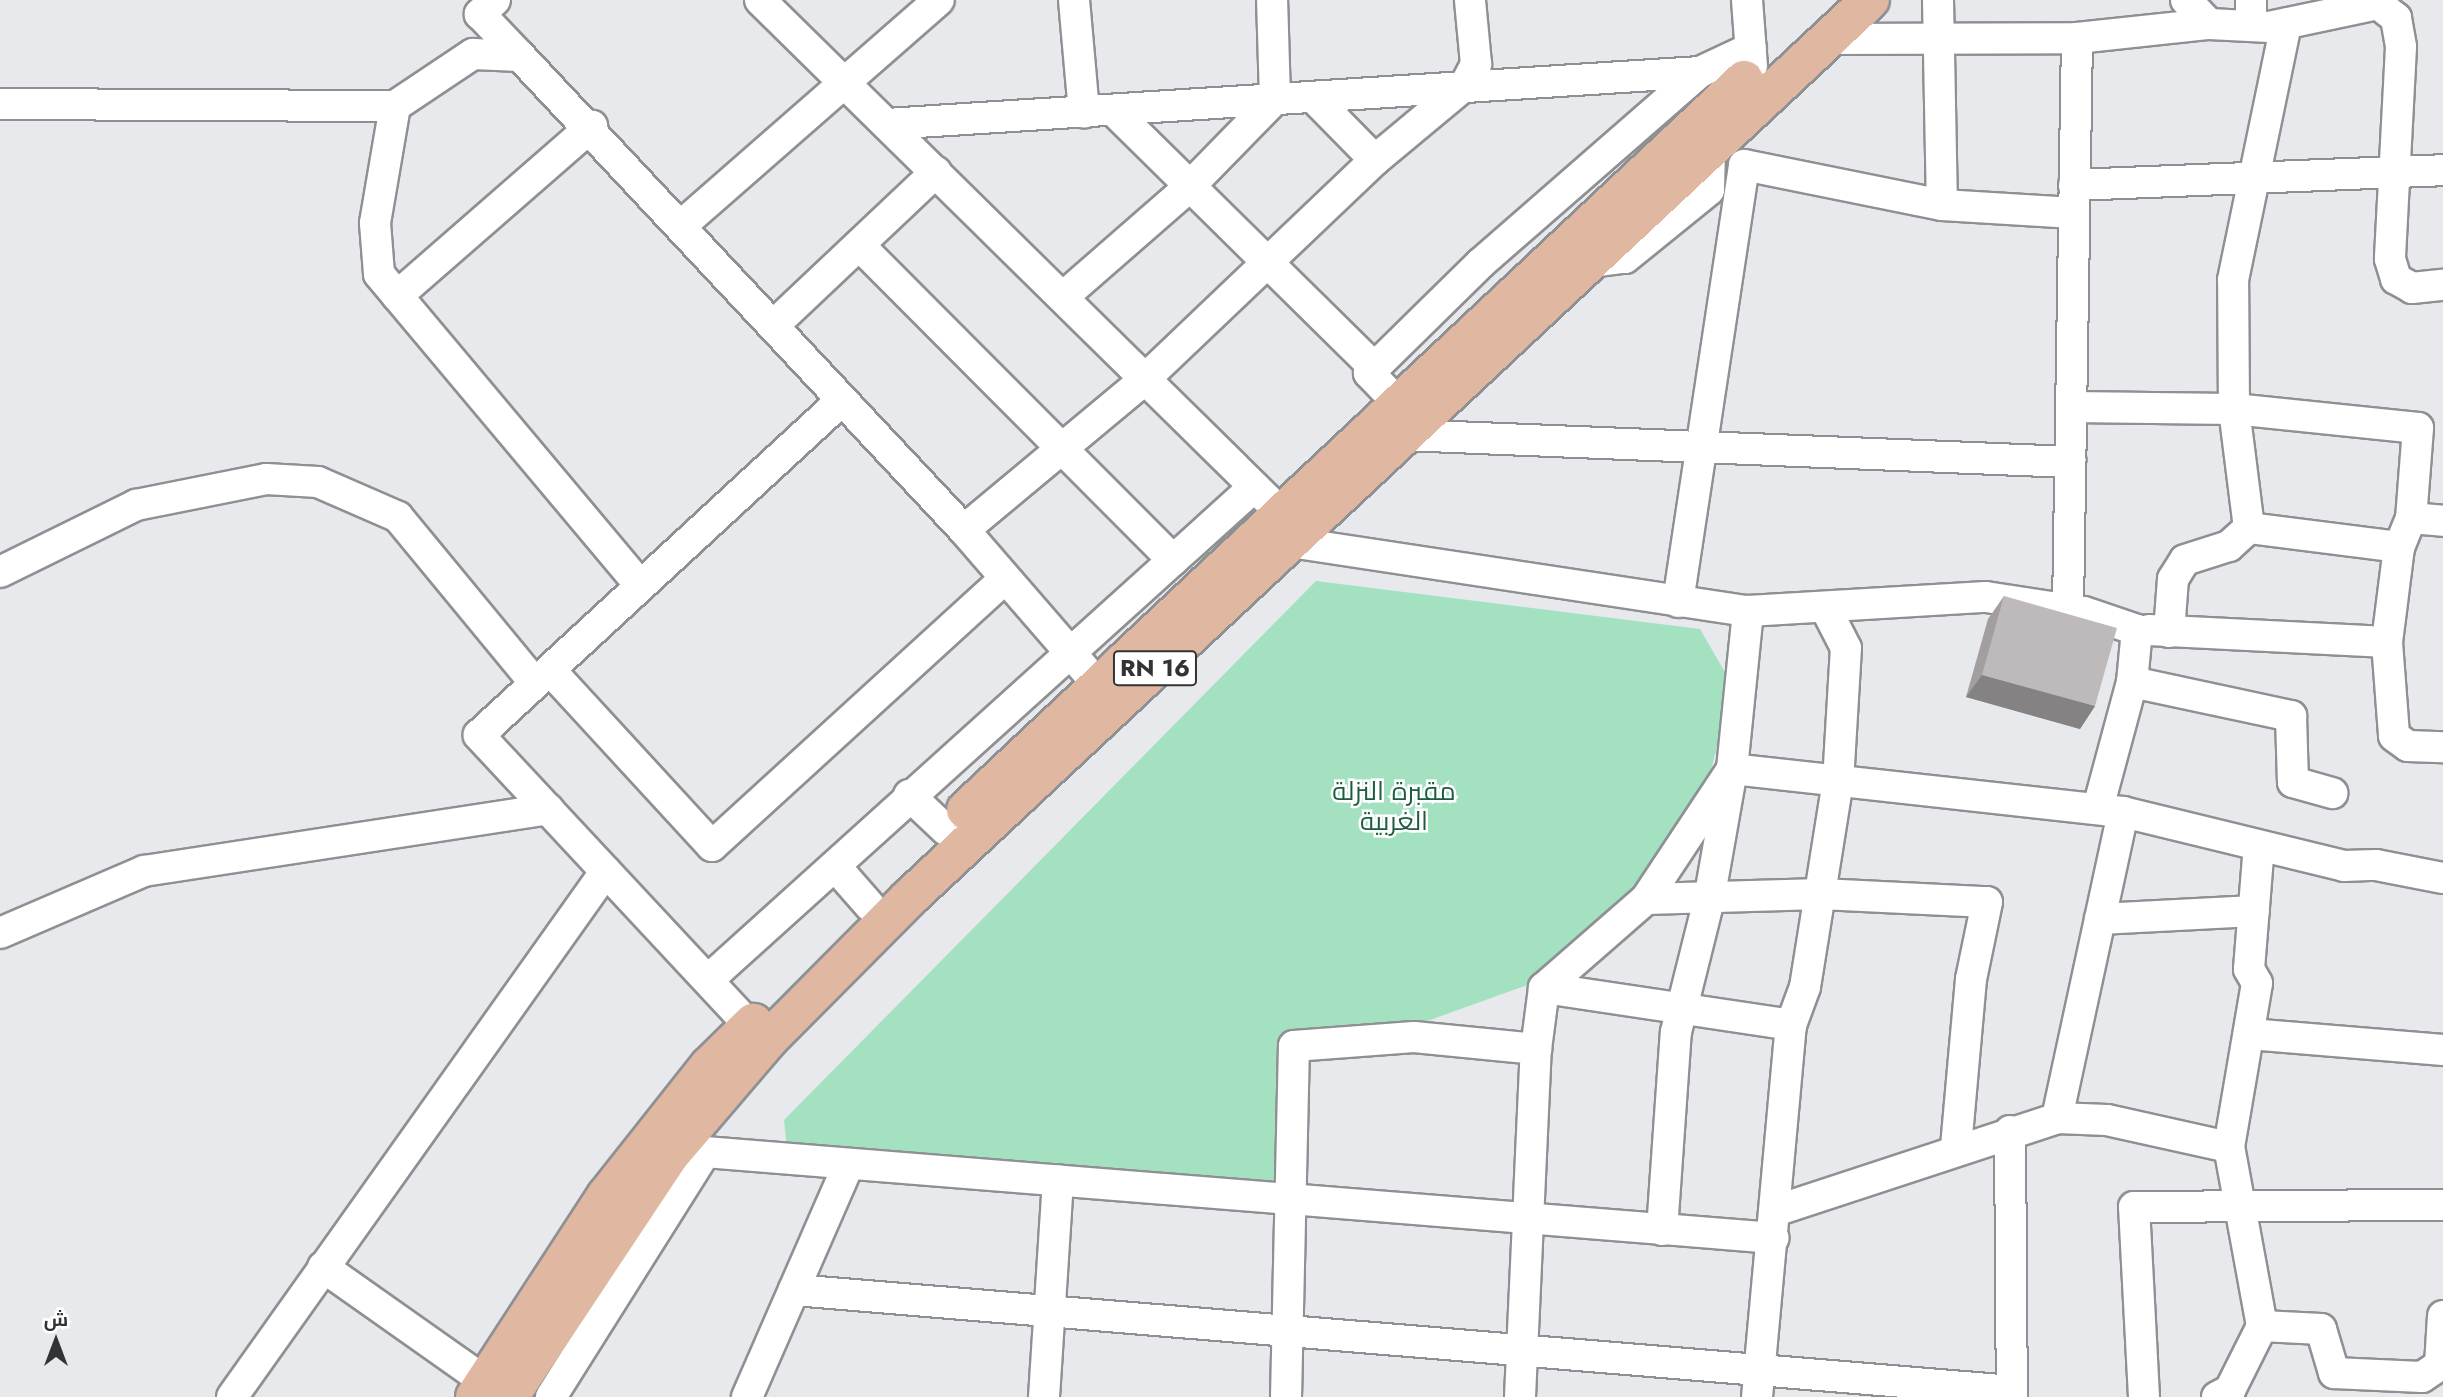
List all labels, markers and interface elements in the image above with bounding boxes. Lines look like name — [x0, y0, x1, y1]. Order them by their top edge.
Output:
road number: RN 16 — [1111, 648, 1199, 688]
park label: مقبرة النزلة الغربية — [1332, 776, 1456, 838]
north arrow — [21, 1306, 91, 1376]
text: ش — [44, 1306, 68, 1333]

